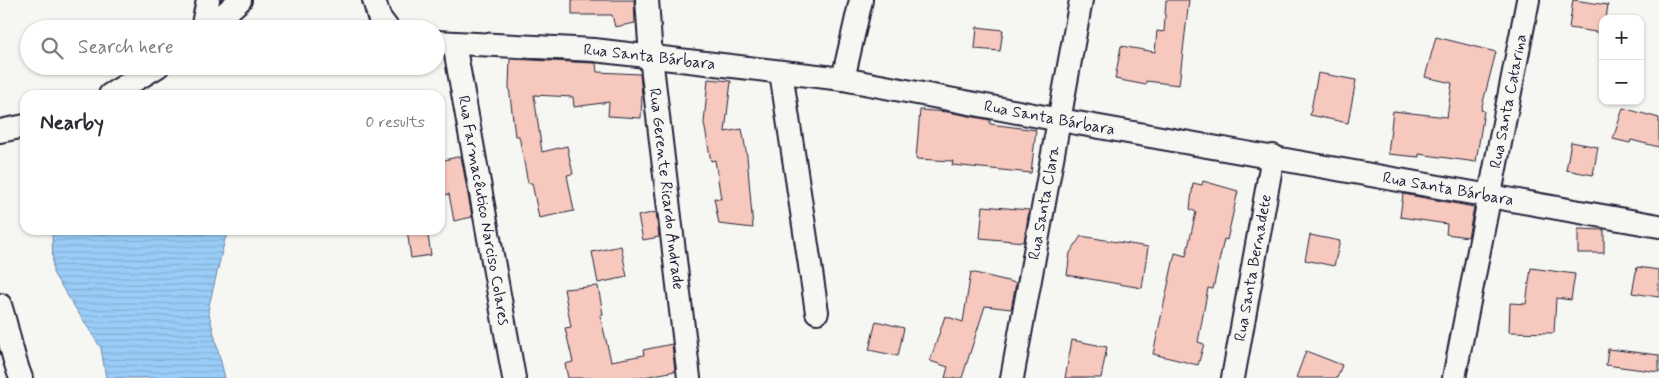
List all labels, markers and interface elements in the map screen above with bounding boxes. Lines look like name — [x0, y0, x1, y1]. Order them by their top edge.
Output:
map controls — [1599, 15, 1644, 105]
button: + — [1599, 15, 1644, 60]
search box — [20, 20, 445, 75]
street label: Rua Santa Catarina — [1485, 32, 1532, 170]
icon: search — [38, 34, 66, 62]
text: Search here — [78, 35, 174, 60]
street label: Rua Santa Bárbara — [583, 39, 717, 75]
button: − — [1599, 60, 1644, 105]
street label: Rua Gerente Ricardo Andrade — [644, 87, 689, 291]
street label: Rua Farmacêutico Narciso Colares — [453, 94, 515, 327]
street label: Rua Santa Bárbara — [982, 95, 1117, 140]
text: Nearby — [40, 109, 104, 137]
text: 0 results — [365, 112, 425, 133]
street label: Rua Santa Clara — [1023, 144, 1065, 262]
street label: Rua Santa Bárbara — [1381, 167, 1516, 211]
street label: Rua Santa Bernadete — [1229, 193, 1276, 343]

